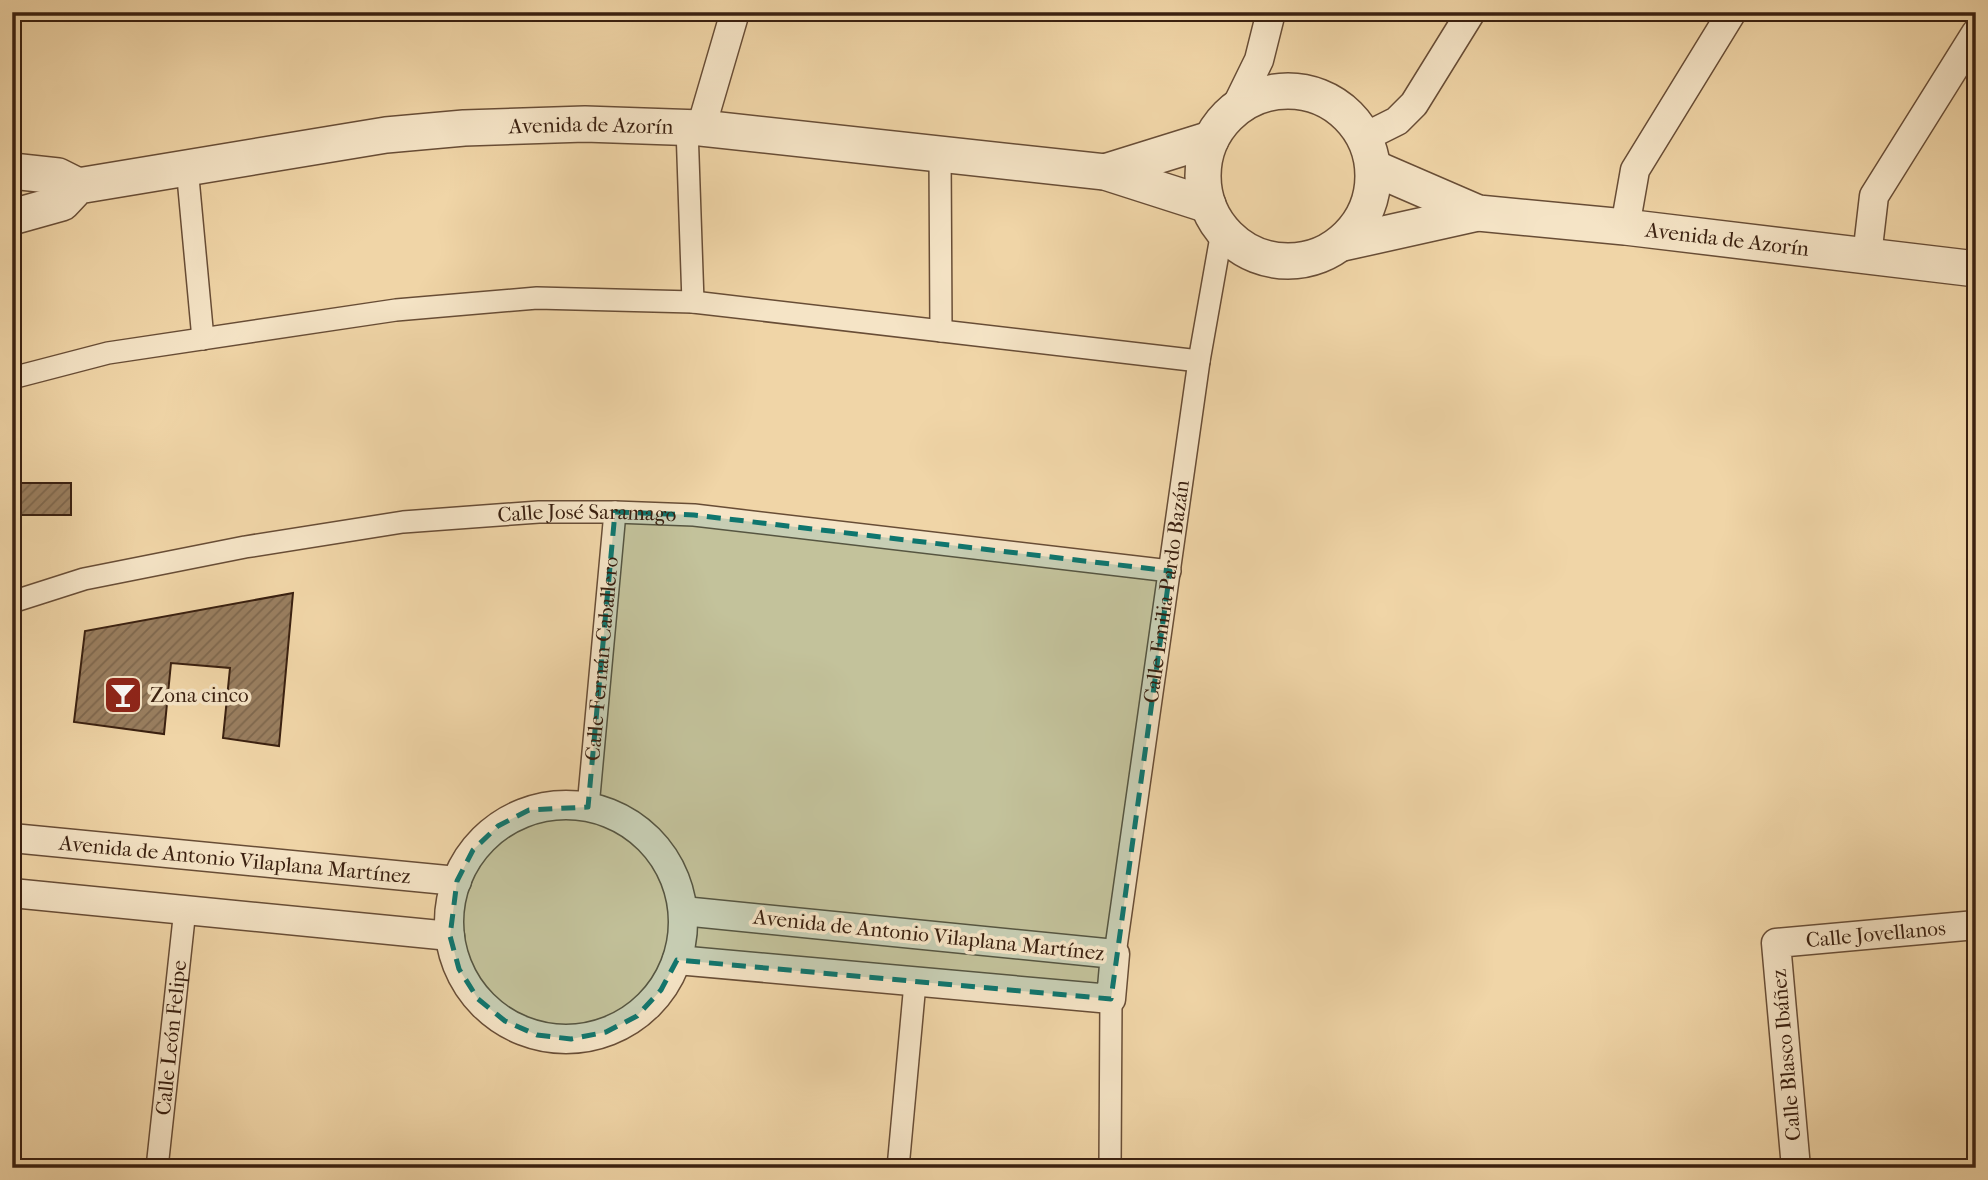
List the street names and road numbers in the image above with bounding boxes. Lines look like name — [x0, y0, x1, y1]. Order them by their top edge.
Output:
street label: Avenida de Azorín — [507, 112, 674, 139]
street label: Avenida de Azorín — [1643, 217, 1810, 261]
street label: Calle Emilia Pardo Bazán — [1139, 478, 1194, 705]
street label: Calle José Saramago — [497, 500, 677, 527]
street label: Calle Fernán Caballero — [580, 555, 623, 762]
street label: Avenida de Antonio Vilaplana Martínez — [57, 831, 412, 888]
street label: Avenida de Antonio Vilaplana Martínez — [751, 905, 1106, 965]
street label: Calle Jovellanos — [1805, 916, 1947, 952]
street label: Calle León Felipe — [151, 959, 191, 1117]
street label: Calle Blasco Ibáñez — [1767, 968, 1805, 1142]

